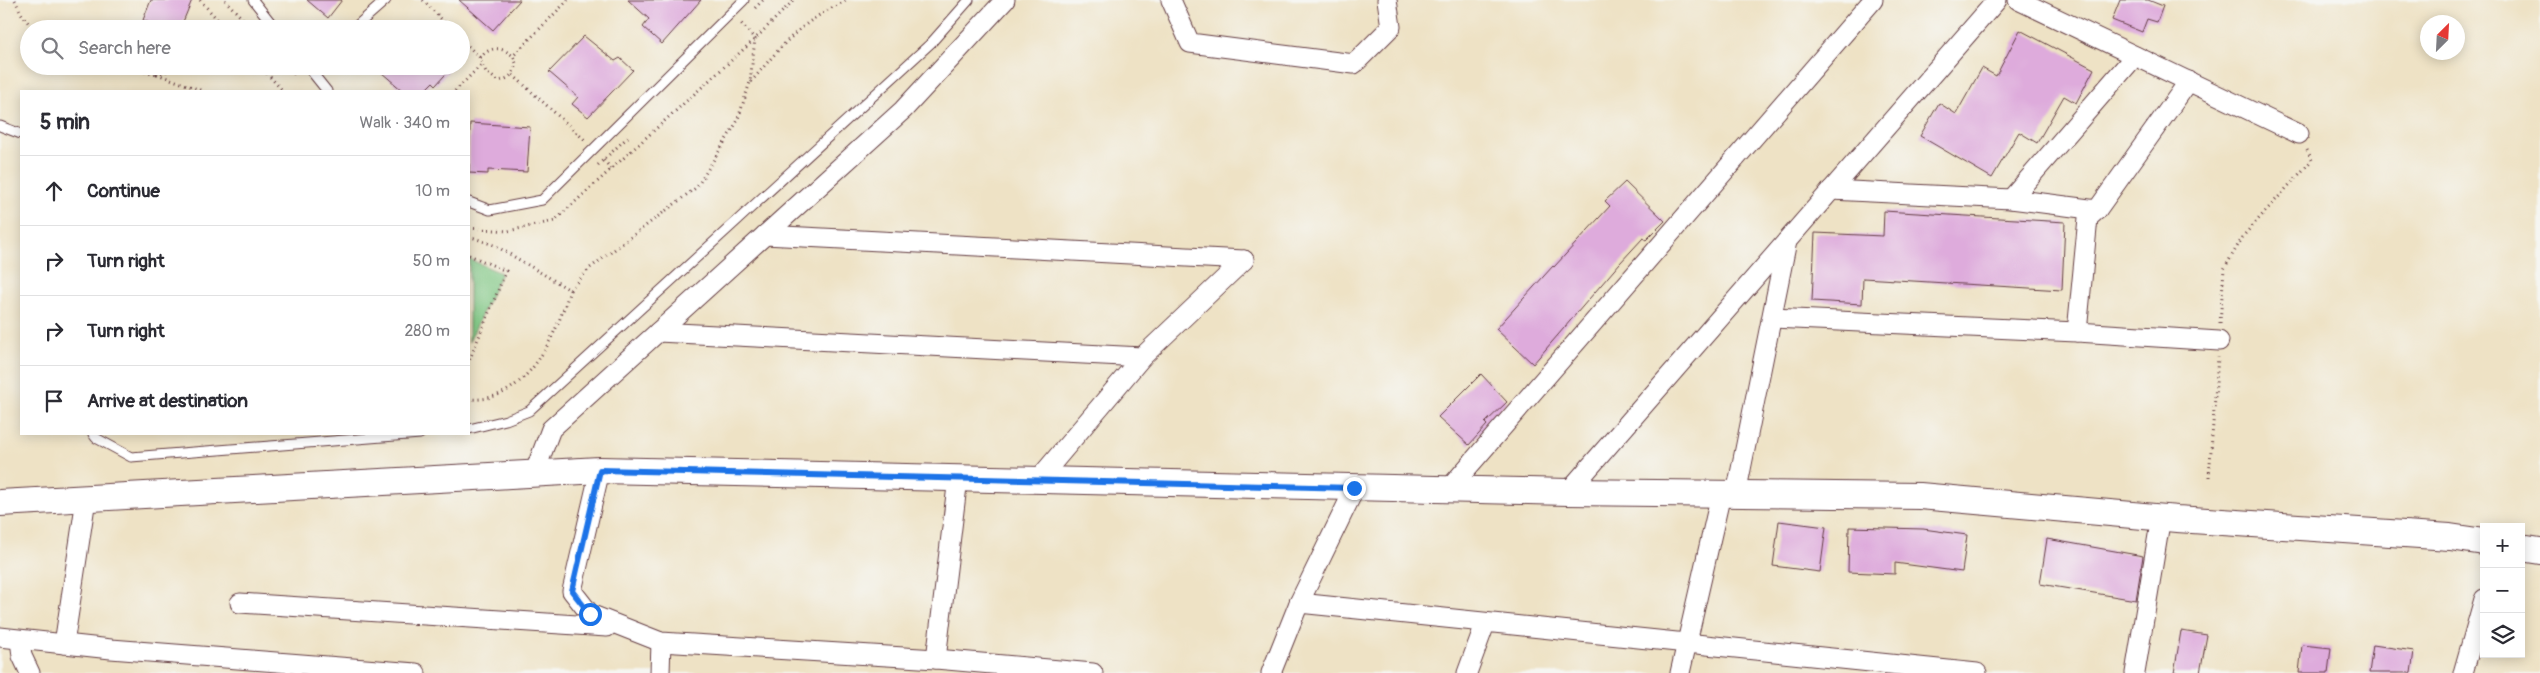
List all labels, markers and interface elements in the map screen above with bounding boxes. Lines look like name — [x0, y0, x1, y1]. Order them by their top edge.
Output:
north arrow — [2420, 15, 2465, 60]
search box — [20, 20, 470, 75]
icon: search — [38, 34, 66, 62]
text: Search here — [78, 36, 171, 60]
text: 5 min — [40, 109, 90, 136]
text: Walk · 340 m — [359, 113, 450, 133]
icon: ahead — [40, 177, 68, 205]
text: Continue — [87, 179, 160, 203]
text: 10 m — [415, 181, 450, 201]
icon: right — [40, 247, 68, 275]
text: Turn right — [87, 249, 165, 273]
text: 50 m — [413, 251, 450, 271]
icon: right — [40, 317, 68, 345]
text: Turn right — [87, 319, 165, 343]
text: 280 m — [404, 321, 450, 341]
icon: arrive — [40, 387, 68, 415]
text: Arrive at destination — [87, 389, 248, 413]
route end — [1343, 477, 1366, 500]
map controls — [2480, 523, 2525, 658]
button: + — [2480, 523, 2525, 568]
button: − — [2480, 568, 2525, 613]
route start — [579, 603, 602, 626]
button: layers — [2480, 613, 2525, 658]

